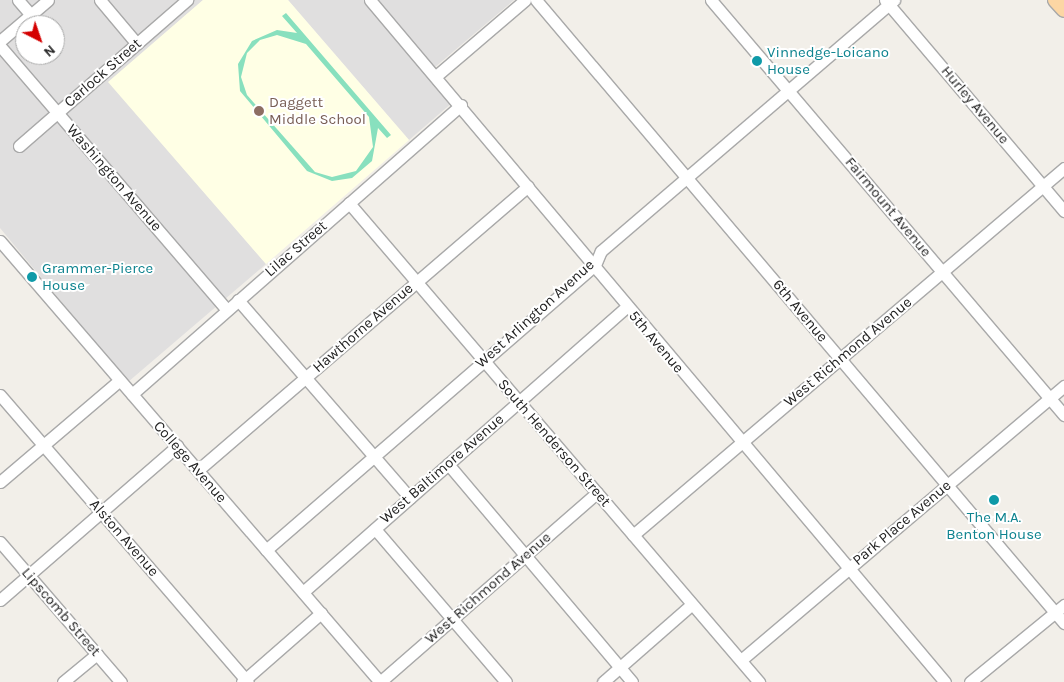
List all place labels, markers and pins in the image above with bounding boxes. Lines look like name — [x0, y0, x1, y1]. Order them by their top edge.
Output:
place label: Vinnedge-Loicano House — [767, 43, 889, 78]
marker: Vinnedge-Loicano House — [751, 55, 763, 67]
place label: Daggett Middle School — [269, 93, 366, 128]
marker: Daggett Middle School — [253, 105, 265, 117]
place label: Grammer-Pierce House — [42, 259, 153, 294]
marker: Grammer-Pierce House — [26, 271, 38, 283]
marker: The M.A. Benton House — [988, 494, 1000, 506]
place label: The M.A. Benton House — [946, 508, 1042, 543]

